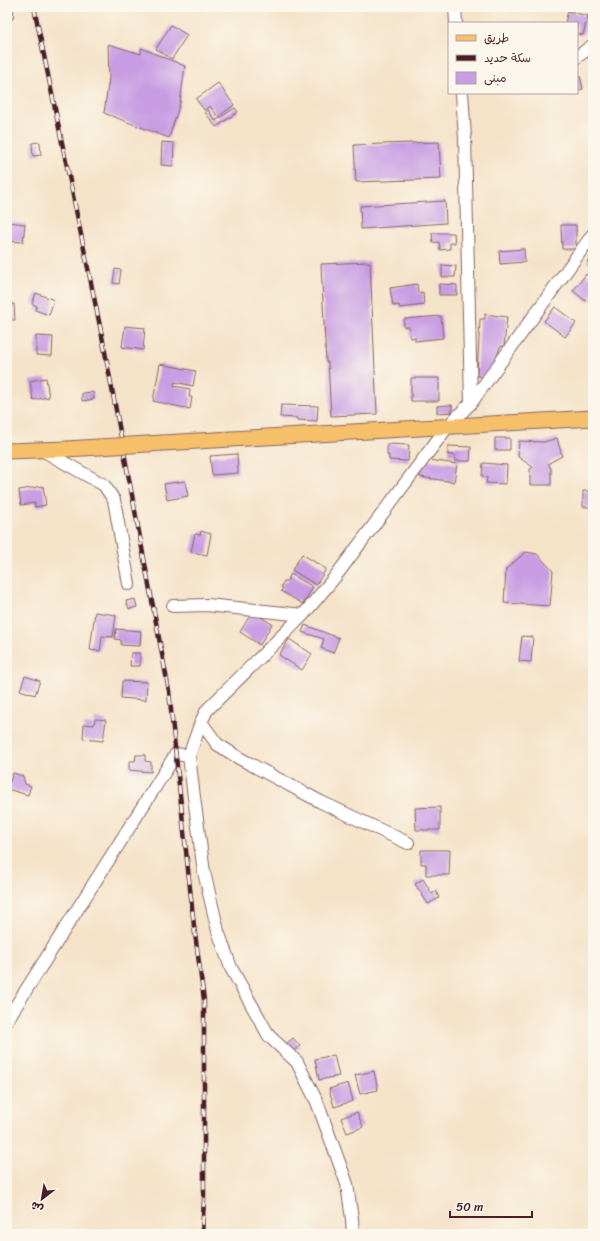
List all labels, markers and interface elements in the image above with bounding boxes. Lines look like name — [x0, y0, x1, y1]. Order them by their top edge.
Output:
legend — [448, 22, 578, 94]
text: طريق — [484, 27, 509, 49]
text: سكة حديد — [484, 47, 531, 69]
text: مبنى — [484, 67, 507, 89]
north arrow — [22, 1179, 62, 1219]
scale bar — [450, 1193, 532, 1219]
text: ش — [27, 1196, 47, 1218]
text: 50 m — [456, 1196, 483, 1218]

